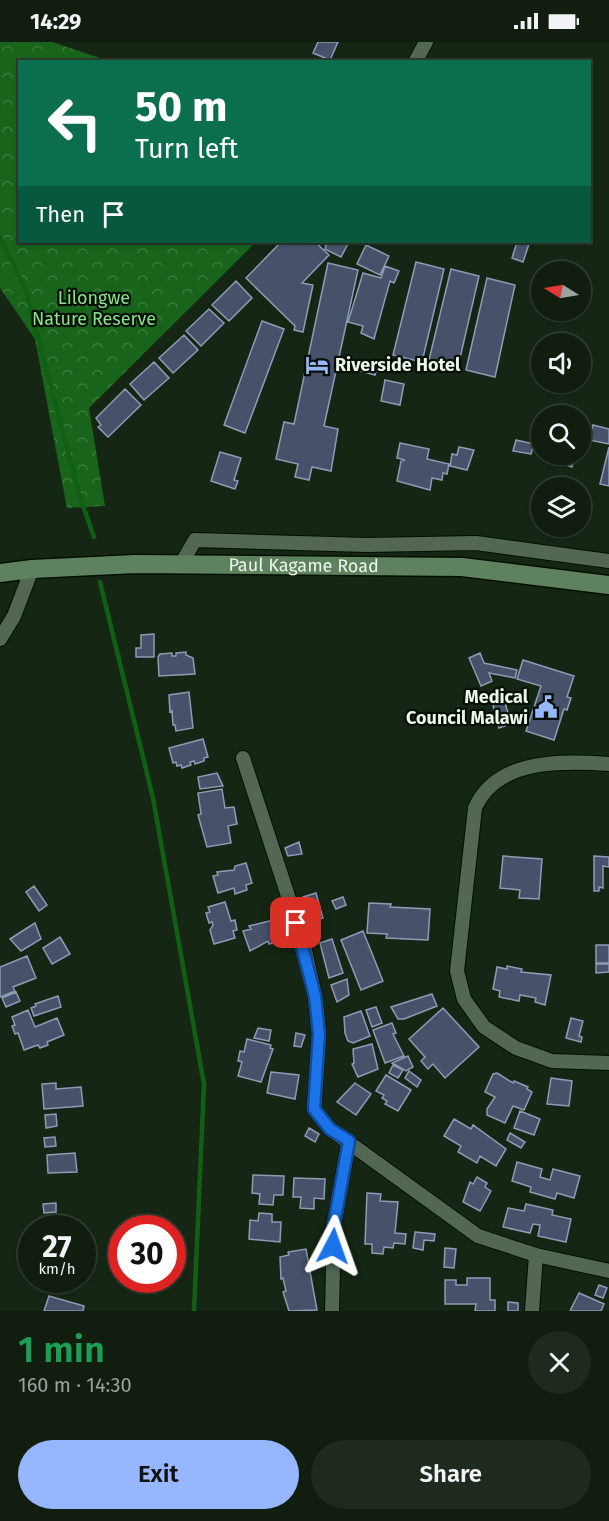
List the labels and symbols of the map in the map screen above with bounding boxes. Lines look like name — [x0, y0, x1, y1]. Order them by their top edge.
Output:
north arrow — [531, 261, 591, 321]
park label: Lilongwe Nature Reserve — [32, 287, 156, 330]
hotel icon: Riverside Hotel — [304, 352, 330, 378]
place label: Riverside Hotel — [335, 354, 461, 376]
street label: Paul Kagame Road — [228, 554, 379, 577]
place label: Medical Council Malawi — [406, 686, 529, 729]
public building icon: Medical Council Malawi — [533, 694, 559, 720]
pin — [270, 897, 321, 948]
position arrow — [301, 1214, 365, 1278]
speed limit sign: 30 — [108, 1215, 186, 1293]

